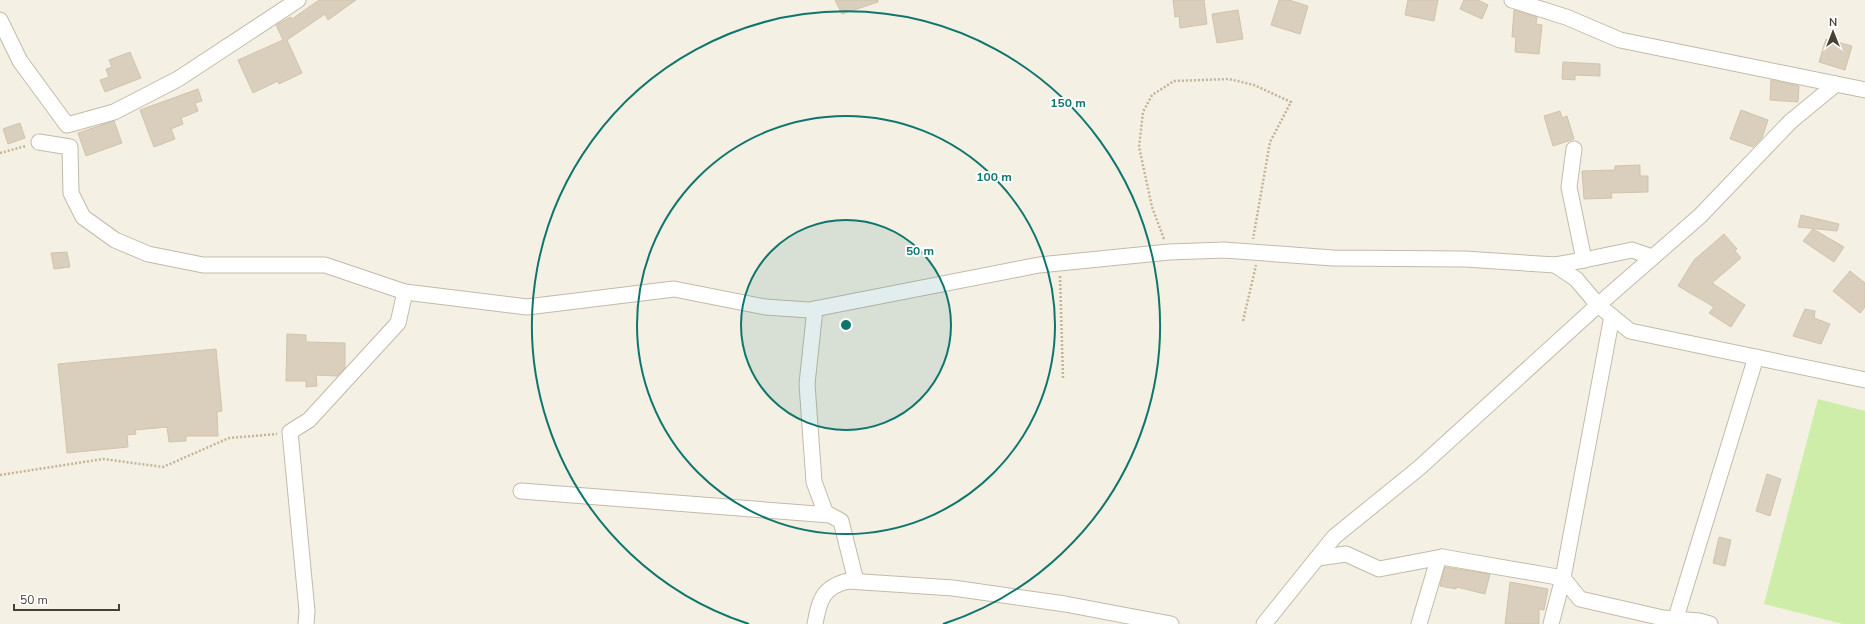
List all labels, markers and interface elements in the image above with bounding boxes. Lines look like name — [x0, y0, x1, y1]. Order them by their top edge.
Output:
north arrow — [1813, 12, 1853, 52]
text: N — [1829, 15, 1837, 30]
text: 150 m — [1050, 95, 1086, 111]
text: 100 m — [976, 169, 1012, 185]
text: 50 m — [906, 243, 934, 259]
centre of rings — [839, 318, 853, 332]
scale bar — [14, 586, 119, 612]
text: 50 m — [20, 592, 48, 608]

